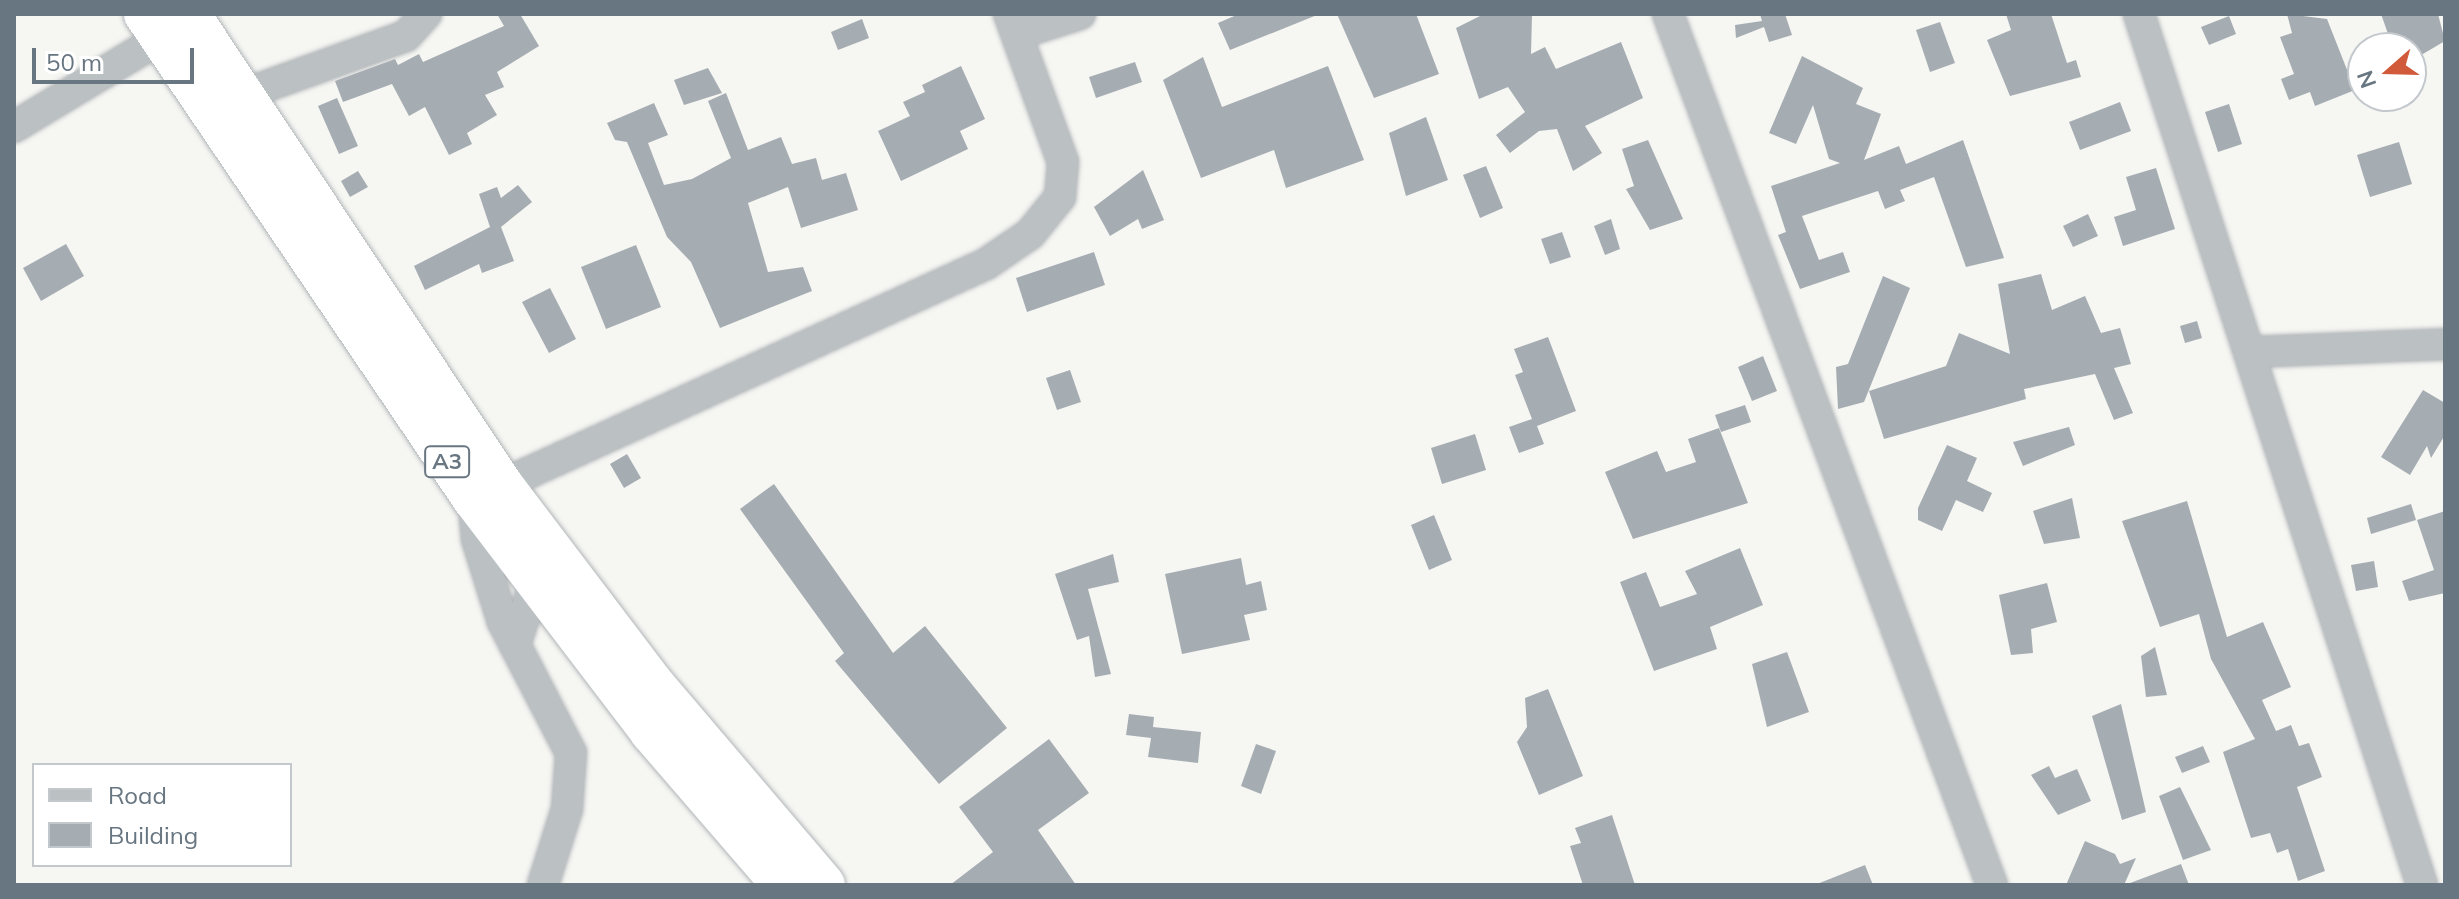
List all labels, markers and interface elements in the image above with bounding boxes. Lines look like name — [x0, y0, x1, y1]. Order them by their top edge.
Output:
scale bar — [36, 32, 198, 82]
north arrow — [2347, 32, 2427, 112]
text: 50 m — [46, 47, 102, 77]
text: N — [2350, 67, 2382, 92]
road number: A3 — [423, 444, 471, 480]
legend — [32, 763, 292, 867]
text: Road — [108, 780, 167, 810]
text: Building — [108, 820, 198, 850]

